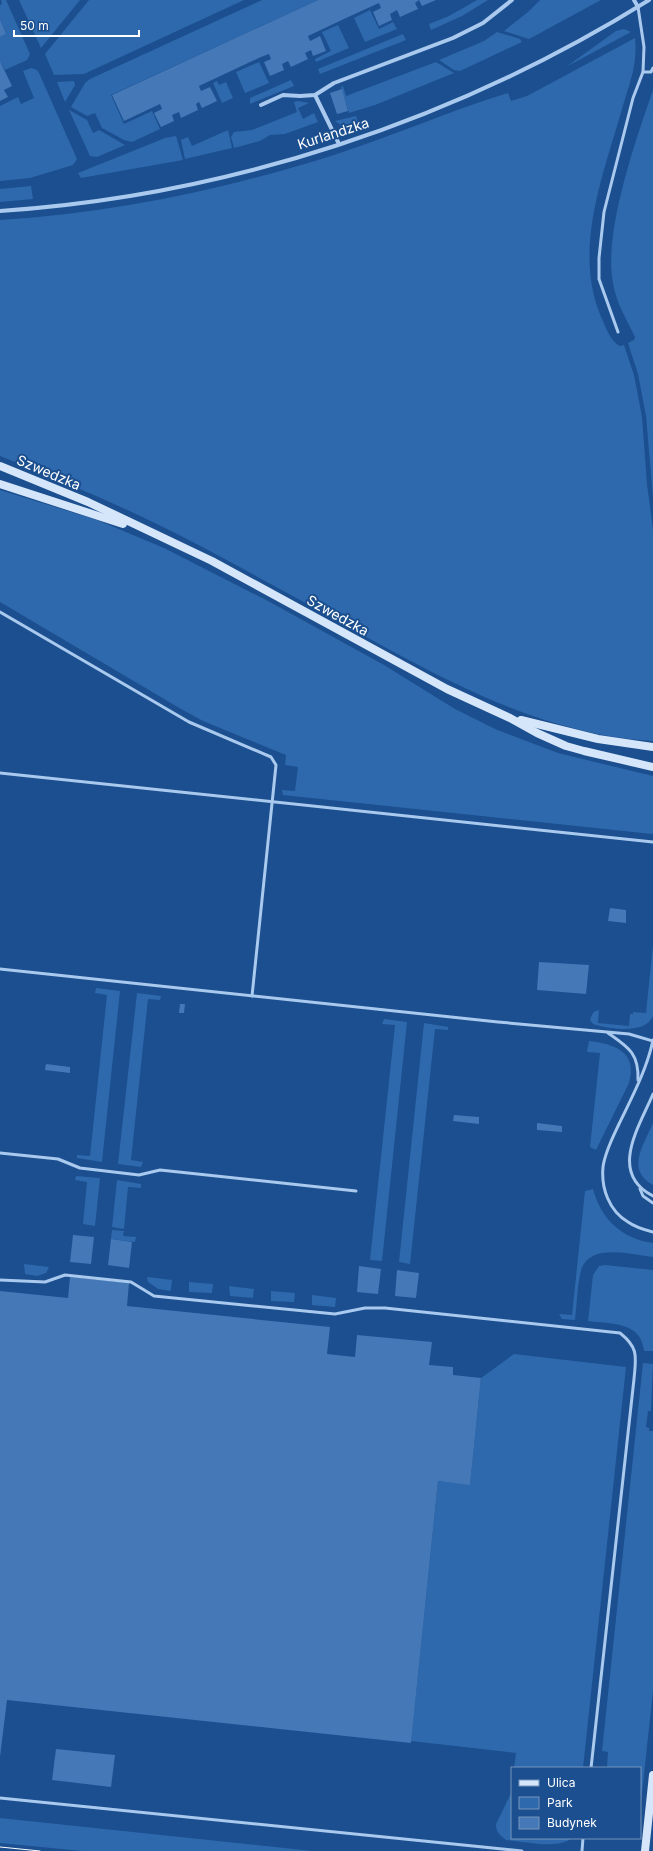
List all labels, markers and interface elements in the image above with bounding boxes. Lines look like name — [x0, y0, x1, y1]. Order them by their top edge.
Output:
scale bar — [14, 12, 139, 38]
text: 50 m — [20, 18, 49, 33]
street label: Kurlandzka — [295, 113, 371, 153]
street label: Szwedzka — [14, 451, 84, 493]
street label: Szwedzka — [304, 591, 372, 639]
legend — [511, 1767, 641, 1839]
text: Ulica — [547, 1775, 575, 1790]
text: Park — [547, 1795, 573, 1810]
text: Budynek — [547, 1815, 597, 1830]

